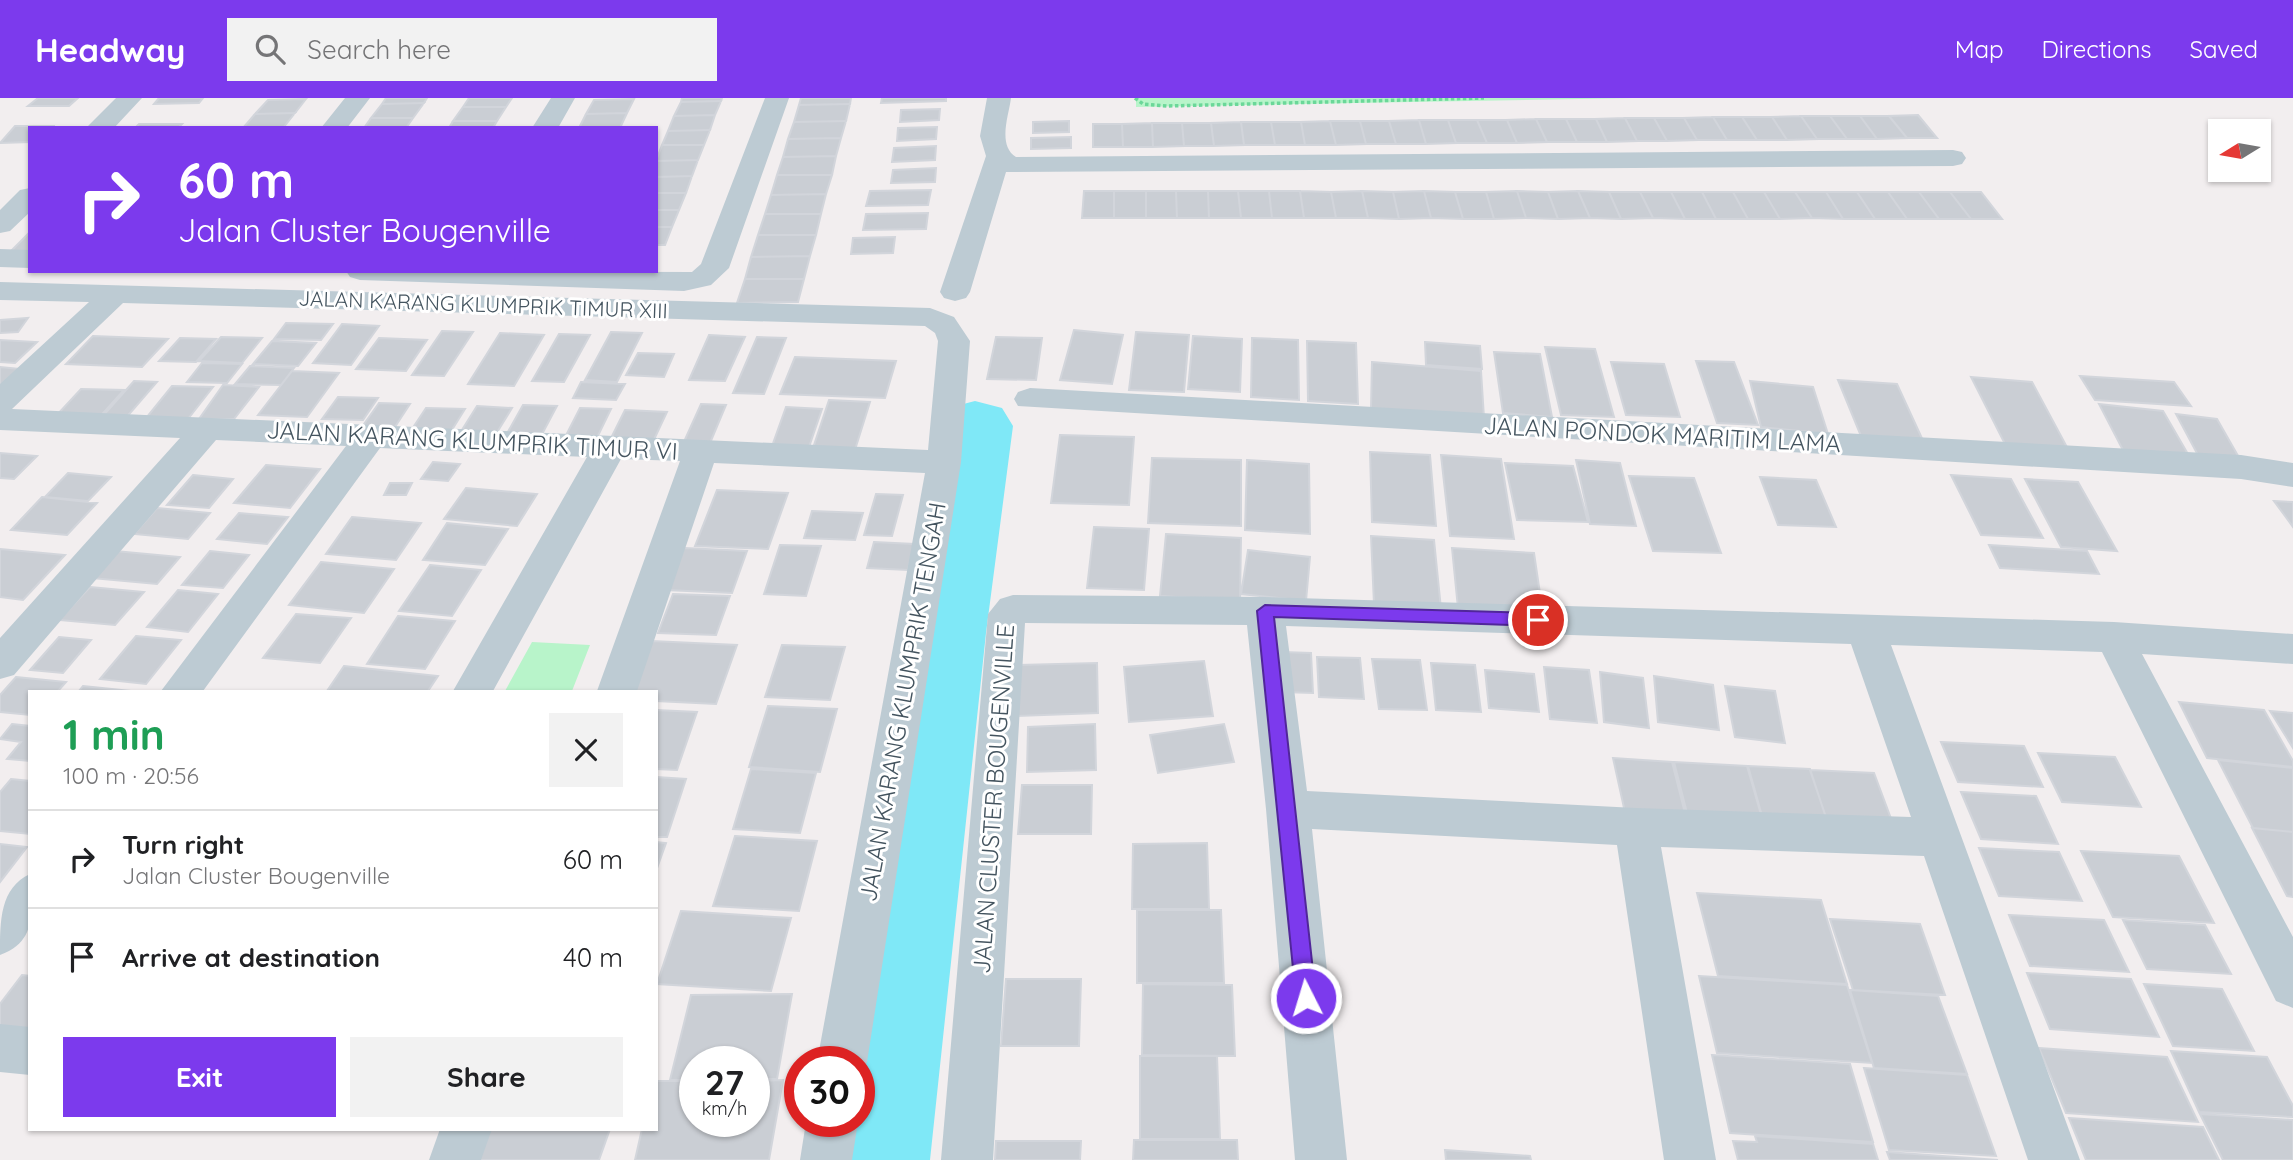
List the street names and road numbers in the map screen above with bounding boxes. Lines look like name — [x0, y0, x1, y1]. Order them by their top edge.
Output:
street label: JALAN KARANG KLUMPRIK TIMUR XIII — [298, 285, 668, 323]
street label: JALAN PONDOK MARITIM LAMA — [1483, 410, 1841, 458]
street label: JALAN KARANG KLUMPRIK TIMUR VI — [266, 414, 679, 466]
street label: JALAN KARANG KLUMPRIK TENGAH — [852, 500, 952, 904]
street label: JALAN CLUSTER BOUGENVILLE — [966, 623, 1020, 975]

